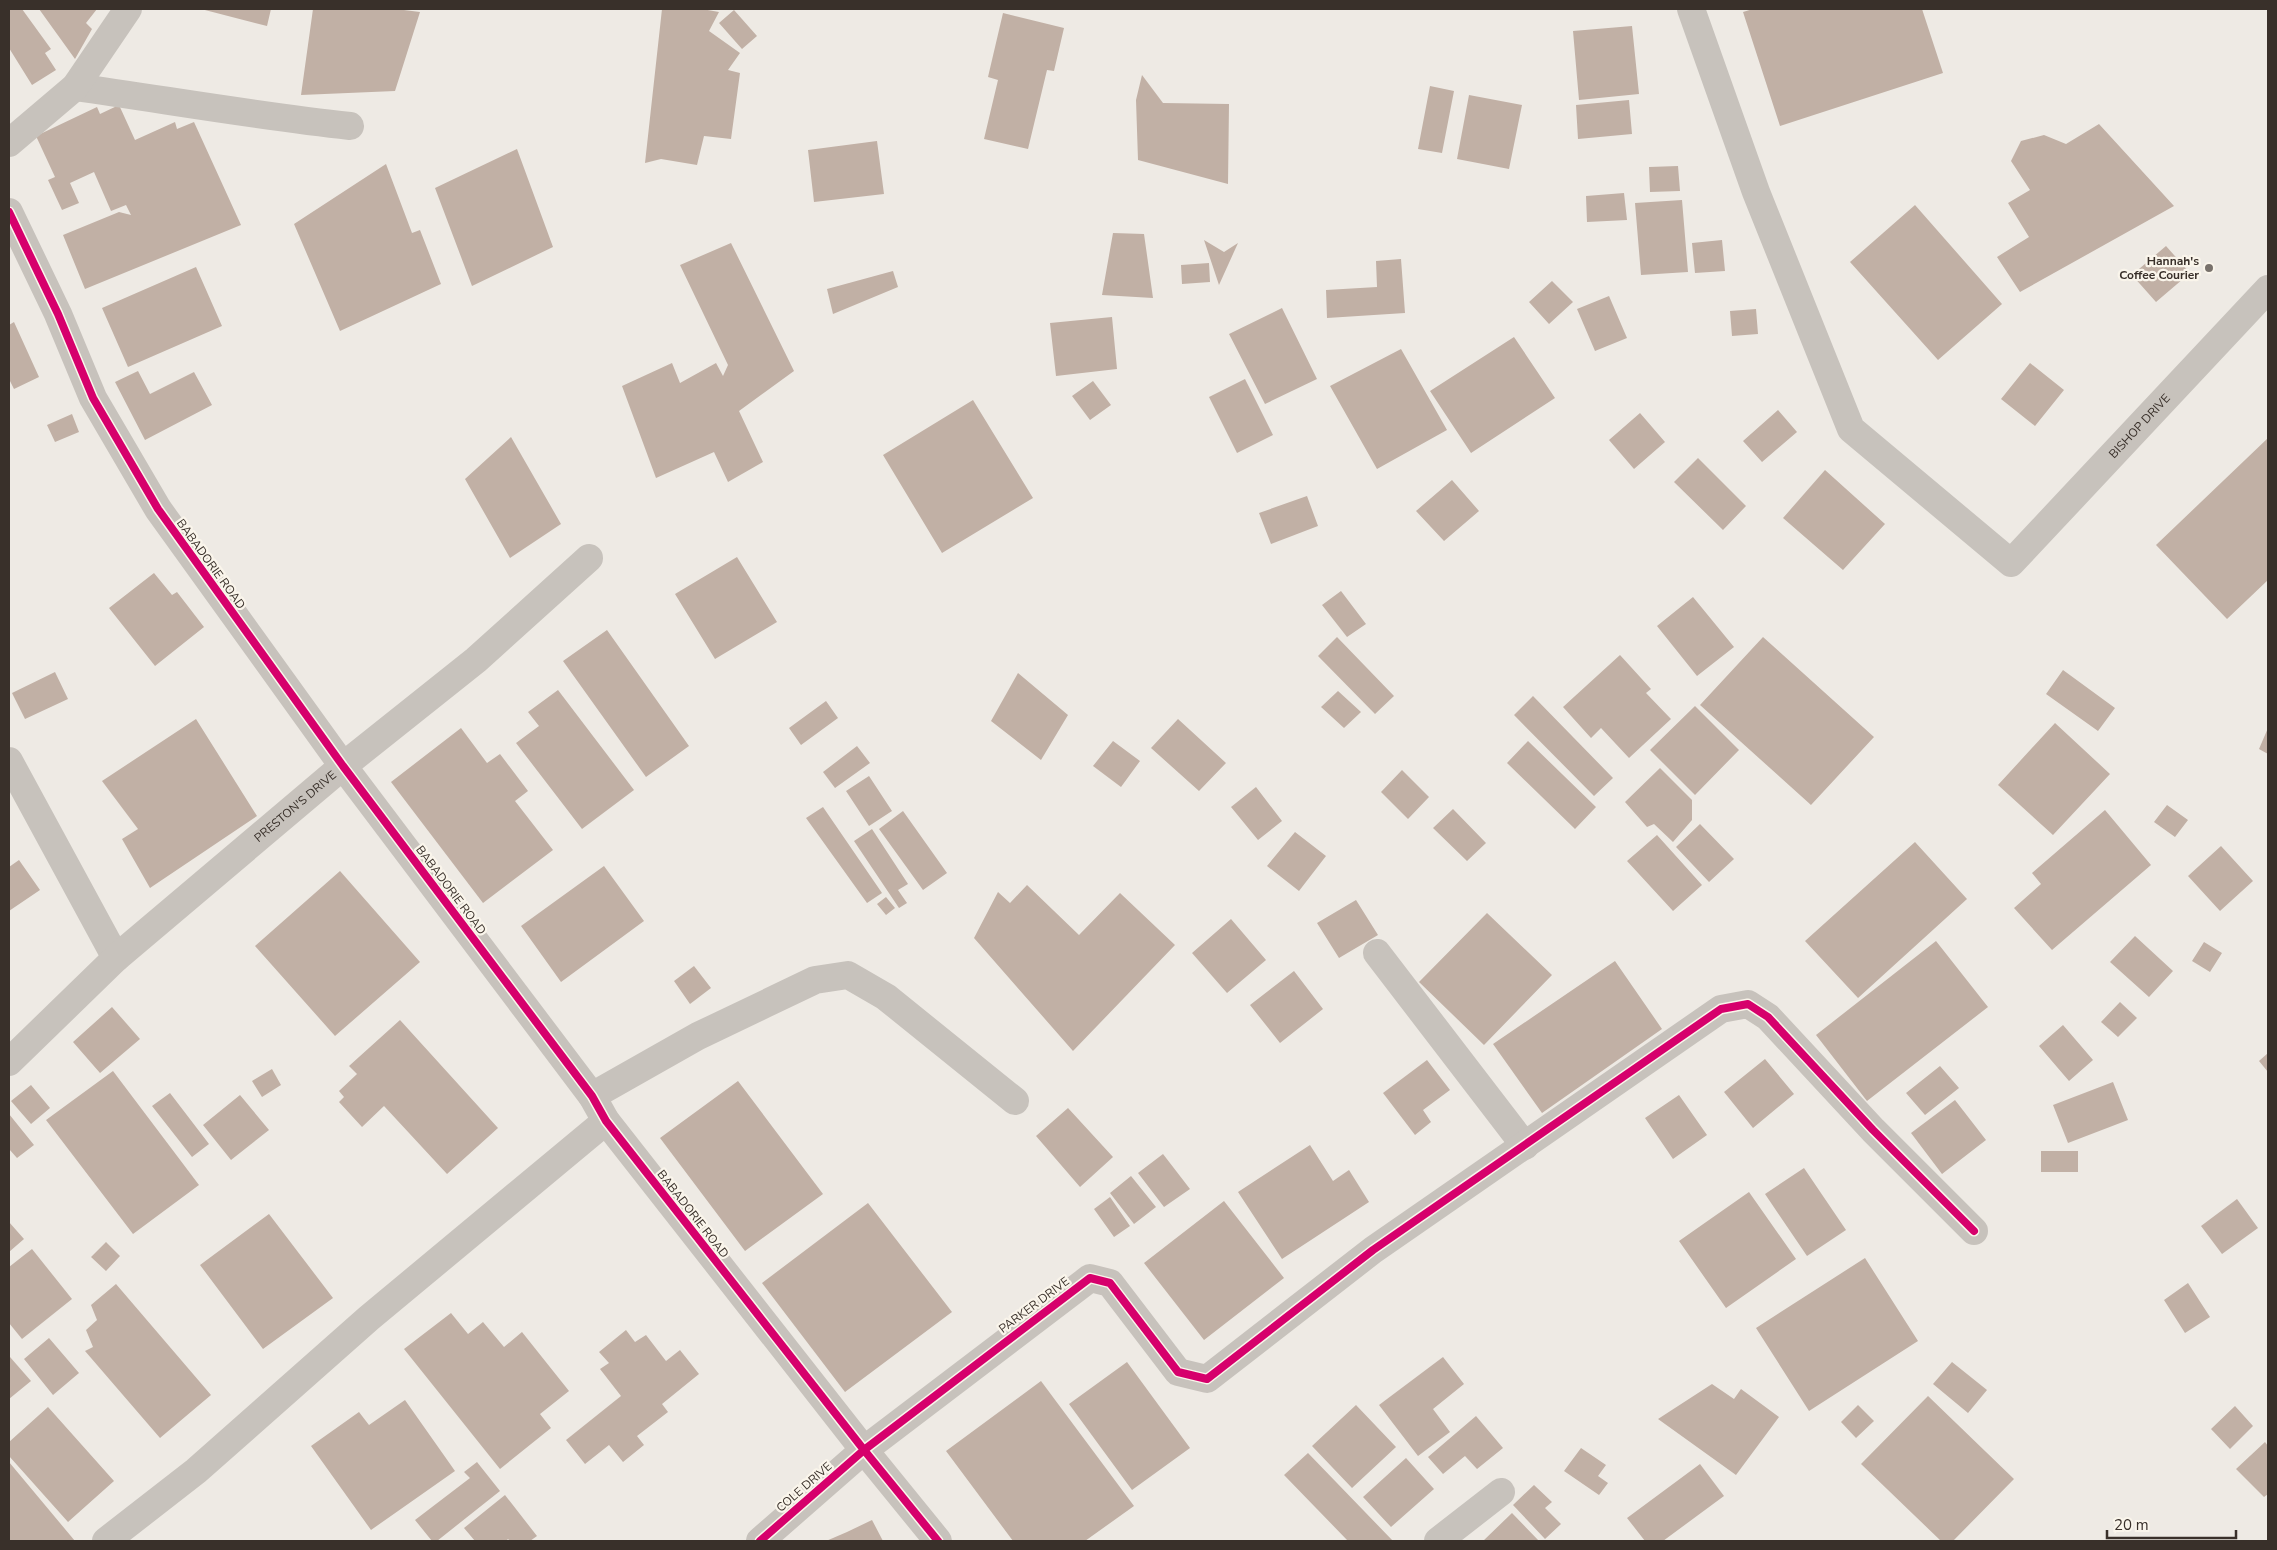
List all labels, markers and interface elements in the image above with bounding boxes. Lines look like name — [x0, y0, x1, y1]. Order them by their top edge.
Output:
place label: Hannah's Coffee Courier — [2119, 253, 2199, 283]
marker: Hannah's Coffee Courier — [2203, 262, 2215, 274]
street label: BISHOP DRIVE — [2105, 390, 2174, 462]
street label: BABADORIE ROAD — [173, 516, 249, 612]
street label: PRESTON'S DRIVE — [251, 767, 340, 846]
street label: BABADORIE ROAD — [412, 842, 490, 938]
street label: BABADORIE ROAD — [654, 1167, 732, 1261]
street label: PARKER DRIVE — [995, 1273, 1073, 1337]
street label: COLE DRIVE — [773, 1458, 835, 1516]
scale bar — [2107, 1508, 2236, 1540]
text: 20 m — [2114, 1515, 2149, 1535]

